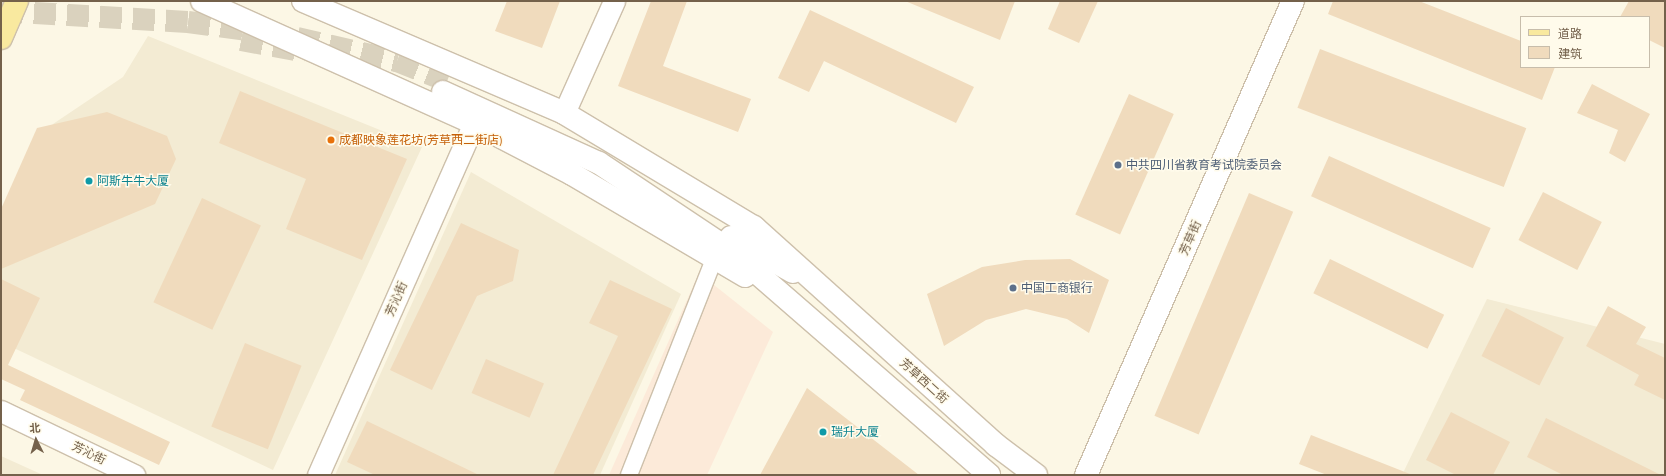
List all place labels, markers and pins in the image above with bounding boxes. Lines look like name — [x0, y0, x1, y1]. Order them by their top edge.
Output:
place label: 成都映象莲花坊(芳草西二街店) — [339, 133, 503, 147]
marker: 成都映象莲花坊(芳草西二街店) — [326, 135, 336, 145]
place label: 中共四川省教育考试院委员会 — [1126, 158, 1282, 172]
marker: 中共四川省教育考试院委员会 — [1113, 160, 1123, 170]
place label: 阿斯牛牛大厦 — [97, 174, 169, 188]
marker: 阿斯牛牛大厦 — [84, 176, 94, 186]
place label: 中国工商银行 — [1021, 281, 1093, 295]
marker: 中国工商银行 — [1008, 283, 1018, 293]
place label: 瑞升大厦 — [831, 425, 879, 439]
marker: 瑞升大厦 — [818, 427, 828, 437]

